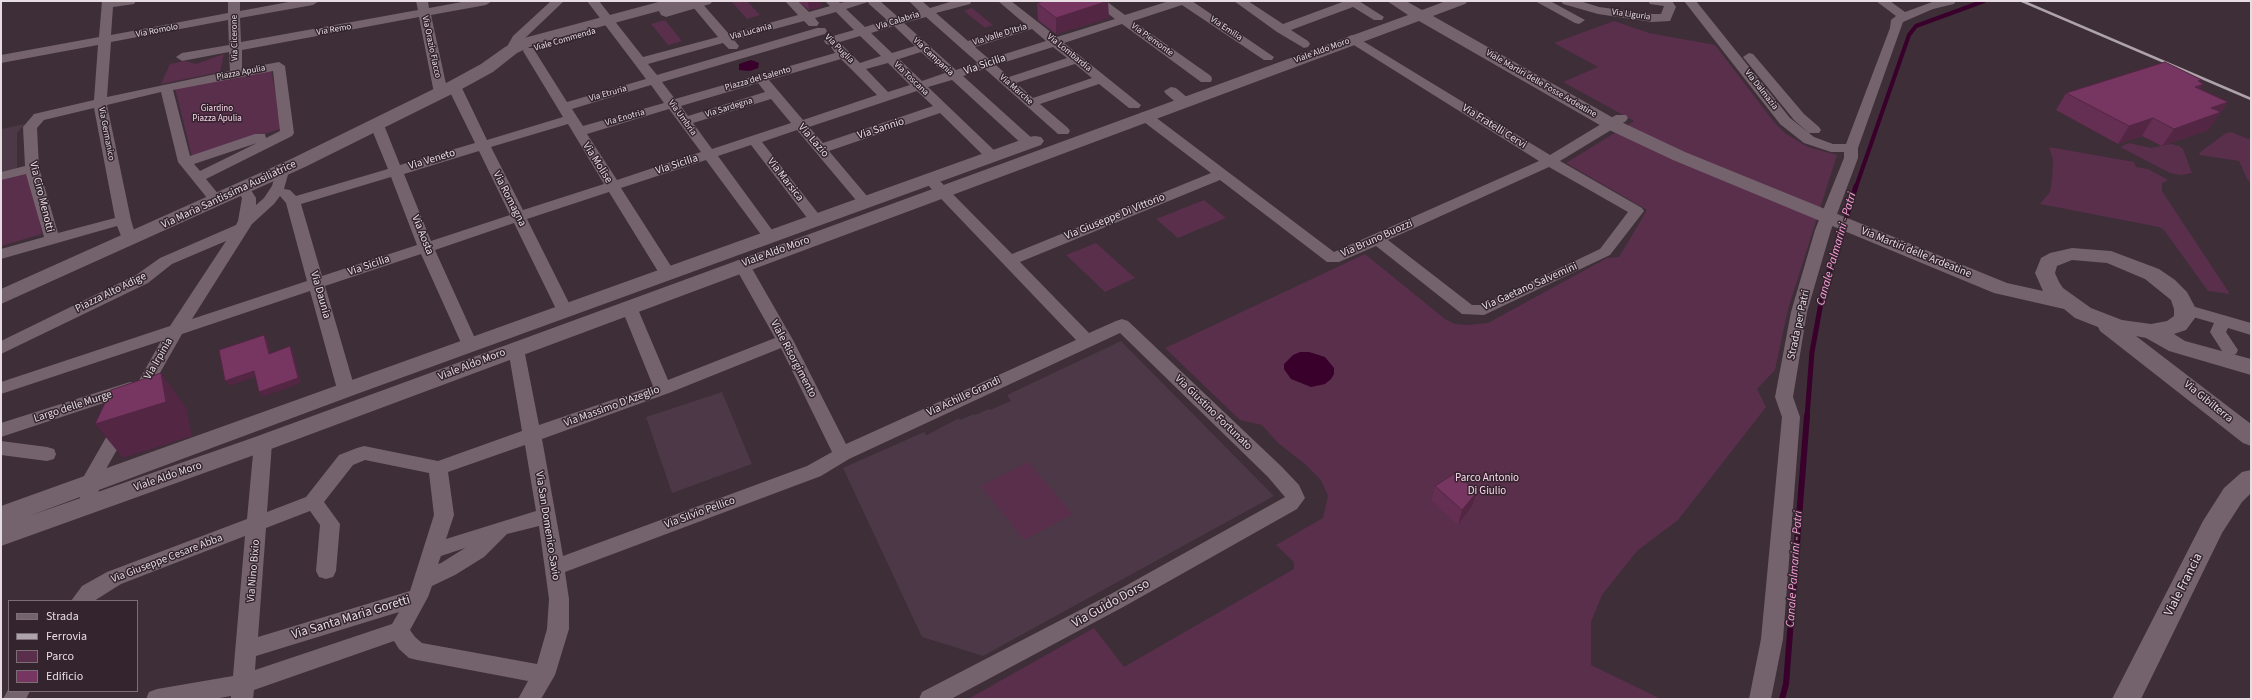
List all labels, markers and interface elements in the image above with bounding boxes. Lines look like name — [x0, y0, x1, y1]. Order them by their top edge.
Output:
street label: Via Liguria — [1611, 7, 1651, 23]
street label: Via Calabria — [875, 9, 921, 33]
street label: Via Emilia — [1208, 14, 1244, 44]
street label: Via Cicerone — [229, 15, 241, 61]
street label: Via Orazio Flacco — [419, 15, 443, 79]
street label: Via Lucania — [729, 21, 773, 43]
street label: Via Piemonte — [1129, 21, 1175, 59]
street label: Via Romolo — [135, 22, 179, 40]
street label: Via Remo — [316, 22, 352, 38]
street label: Via Valle D'Itria — [972, 22, 1028, 48]
street label: Viale Commenda — [533, 26, 597, 54]
street label: Via Puglia — [822, 32, 856, 66]
street label: Via Lombardia — [1045, 32, 1093, 74]
street label: Via Campania — [911, 36, 955, 78]
street label: Viale Aldo Moro — [1293, 36, 1351, 66]
street label: Viale Martiri delle Fosse Ardeatine — [1484, 48, 1598, 120]
street label: Via Sicilia — [962, 52, 1008, 78]
street label: Via Toscana — [891, 60, 931, 98]
street label: Piazza Apulia — [216, 63, 266, 83]
street label: Piazza del Salento — [724, 64, 792, 94]
street label: Via Dalmazia — [1742, 68, 1780, 112]
street label: Via Marche — [997, 73, 1035, 107]
street label: Via Etruria — [588, 83, 628, 105]
street label: Via Sardegna — [704, 96, 754, 120]
street label: Via Umbria — [665, 98, 699, 138]
street label: Via Fratelli Cervi — [1459, 102, 1529, 152]
park label: Giardino Piazza Apulia — [192, 104, 242, 125]
street label: Via Germanico — [96, 106, 116, 162]
street label: Via Enotria — [604, 107, 646, 129]
street label: Via Sannio — [856, 115, 906, 143]
street label: Via Lazio — [795, 121, 831, 161]
street label: Via Molise — [579, 140, 615, 186]
street label: Via Veneto — [407, 147, 457, 173]
street label: Via Sicilia — [654, 152, 700, 178]
street label: Via Marsica — [764, 156, 806, 204]
street label: Via Maria Santissima Ausiliatrice — [160, 158, 298, 232]
street label: Via Ciro Menotti — [26, 160, 56, 234]
street label: Via Romagna — [490, 169, 528, 229]
street label: Via Giuseppe Di Vittorio — [1063, 191, 1167, 243]
water label: Canale Palmarini - Patri — [1814, 191, 1860, 307]
street label: Via Aosta — [408, 213, 436, 257]
street label: Via Bruno Buozzi — [1339, 217, 1415, 261]
street label: Via Martiri delle Ardeatine — [1859, 225, 1973, 281]
street label: Viale Aldo Moro — [740, 234, 812, 270]
street label: Via Sicilia — [346, 253, 392, 279]
street label: Via Gaetano Salvemini — [1481, 260, 1579, 314]
street label: Piazza Alto Adige — [73, 270, 149, 316]
street label: Via Daunia — [307, 270, 333, 320]
street label: Strada per Patri — [1785, 289, 1813, 361]
street label: Viale Risorgimento — [767, 318, 819, 400]
street label: Via Irpinia — [142, 336, 176, 382]
street label: Viale Aldo Moro — [436, 346, 508, 384]
street label: Via Giustino Fortunato — [1172, 373, 1254, 453]
street label: Via Achille Grandi — [925, 374, 1003, 420]
street label: Via Gibilterra — [2181, 378, 2235, 426]
street label: Via Massimo D'Azeglio — [562, 384, 662, 430]
street label: Largo delle Murge — [32, 388, 114, 426]
street label: Viale Aldo Moro — [132, 459, 204, 495]
street label: Via San Domenico Savio — [532, 471, 562, 581]
park label: Parco Antonio Di Giulio — [1455, 472, 1519, 498]
street label: Via Silvio Pellico — [663, 494, 737, 532]
water label: Canale Palmarini - Patri — [1784, 510, 1806, 628]
street label: Via Giuseppe Cesare Abba — [109, 532, 225, 586]
street label: Via Nino Bixio — [245, 539, 263, 603]
street label: Viale Francia — [2161, 551, 2207, 619]
street label: Via Guido Dorso — [1070, 576, 1152, 632]
street label: Via Santa Maria Goretti — [290, 593, 412, 643]
legend — [8, 600, 138, 692]
text: Strada — [46, 608, 79, 625]
text: Ferrovia — [46, 628, 87, 645]
text: Parco — [46, 648, 74, 665]
text: Edificio — [46, 668, 83, 685]

